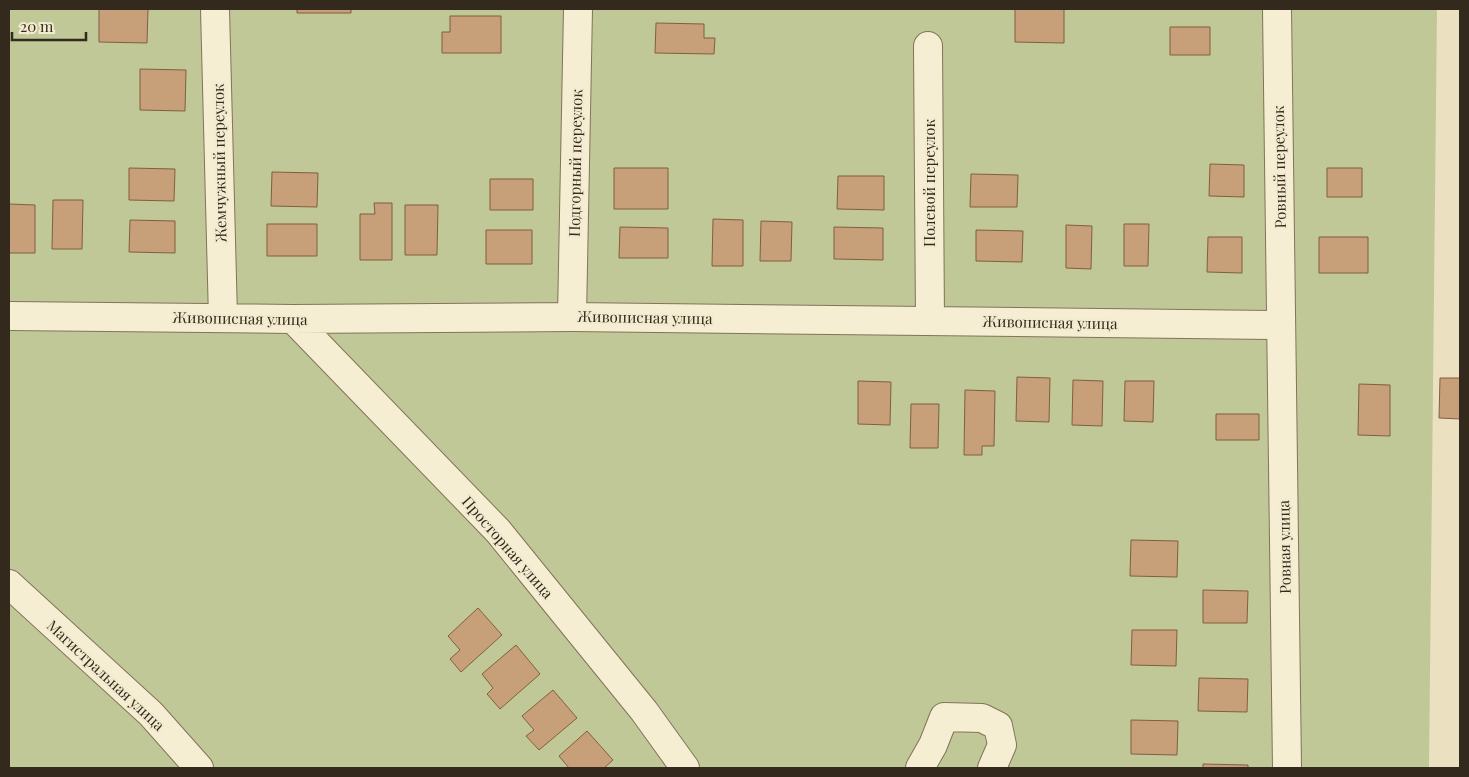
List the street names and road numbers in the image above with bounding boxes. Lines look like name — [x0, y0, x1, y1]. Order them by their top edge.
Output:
street label: Жемчужный переулок — [208, 83, 230, 243]
street label: Подгорный переулок — [564, 88, 586, 237]
street label: Ровный переулок — [1268, 105, 1290, 229]
street label: Полевой переулок — [919, 119, 939, 247]
street label: Живописная улица — [577, 306, 713, 328]
street label: Живописная улица — [172, 307, 308, 329]
street label: Живописная улица — [982, 311, 1118, 333]
street label: Просторная улица — [458, 492, 558, 603]
street label: Ровная улица — [1273, 499, 1295, 594]
street label: Магистральная улица — [43, 615, 169, 735]

